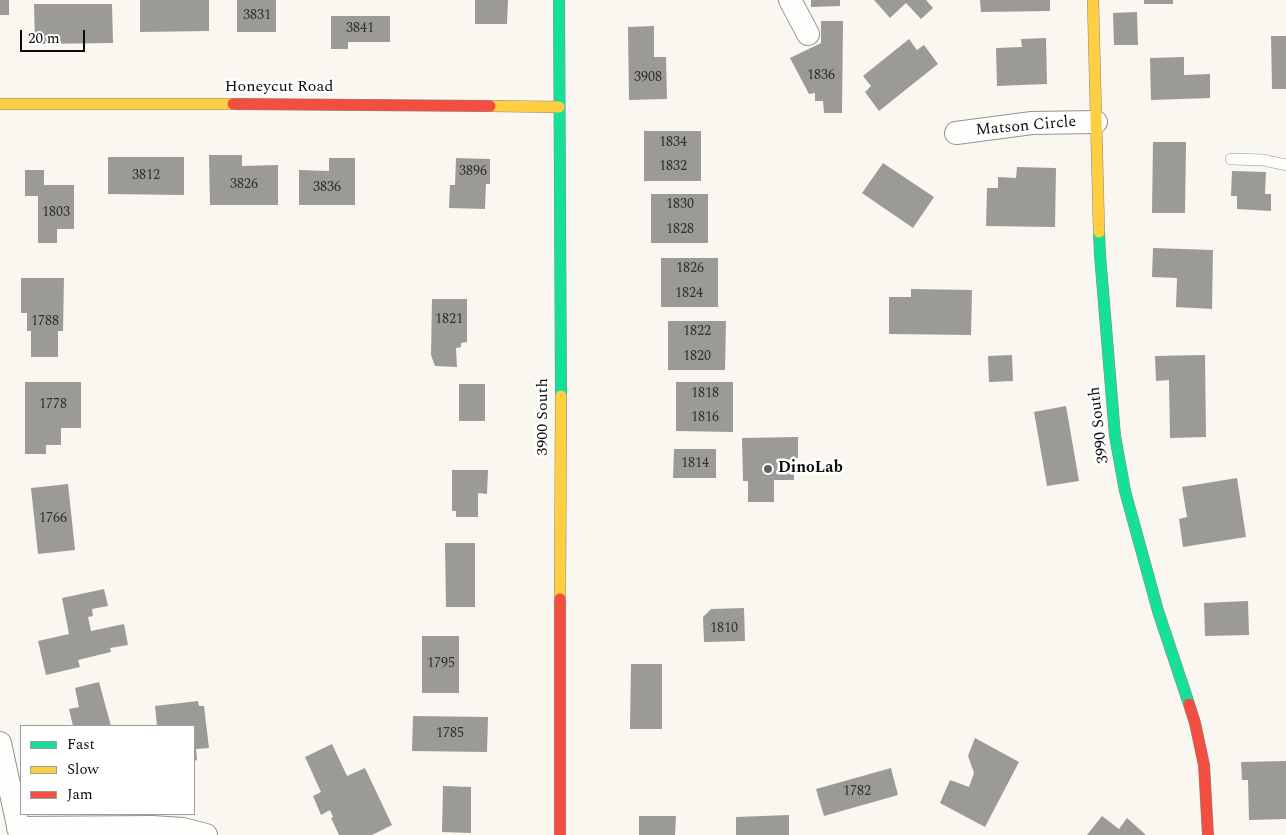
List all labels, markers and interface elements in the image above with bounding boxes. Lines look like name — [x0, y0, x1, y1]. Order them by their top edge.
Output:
house number: 3831 — [243, 8, 271, 24]
scale bar — [22, 20, 88, 52]
house number: 3841 — [346, 21, 374, 37]
text: 20 m — [28, 27, 60, 50]
house number: 1836 — [807, 68, 835, 84]
house number: 3908 — [634, 70, 662, 86]
street label: Honeycut Road — [225, 78, 333, 98]
street label: Matson Circle — [975, 113, 1077, 141]
house number: 1834 — [659, 135, 687, 151]
house number: 1832 — [659, 159, 687, 175]
house number: 3896 — [459, 164, 487, 180]
house number: 3812 — [132, 168, 160, 184]
house number: 3826 — [230, 177, 258, 193]
house number: 3836 — [313, 180, 341, 196]
house number: 1830 — [666, 197, 694, 213]
house number: 1803 — [42, 205, 70, 221]
house number: 1828 — [666, 222, 694, 238]
house number: 1826 — [676, 261, 704, 277]
house number: 1824 — [675, 286, 703, 302]
house number: 1821 — [435, 312, 463, 328]
house number: 1788 — [31, 314, 59, 330]
house number: 1822 — [683, 324, 711, 340]
house number: 1820 — [683, 349, 711, 365]
street label: 3900 South — [534, 378, 554, 456]
street label: 3990 South — [1086, 385, 1114, 465]
house number: 1818 — [691, 386, 719, 402]
house number: 1778 — [39, 397, 67, 413]
house number: 1816 — [691, 410, 719, 426]
house number: 1814 — [681, 456, 709, 472]
place label: DinoLab — [778, 459, 843, 479]
marker: DinoLab — [762, 463, 774, 475]
house number: 1766 — [39, 511, 67, 527]
house number: 1810 — [710, 621, 738, 637]
house number: 1795 — [427, 656, 455, 672]
legend — [20, 725, 195, 815]
house number: 1785 — [436, 726, 464, 742]
text: Fast — [67, 733, 95, 756]
text: Slow — [67, 758, 99, 781]
text: Jam — [67, 783, 93, 806]
house number: 1782 — [843, 784, 871, 800]

